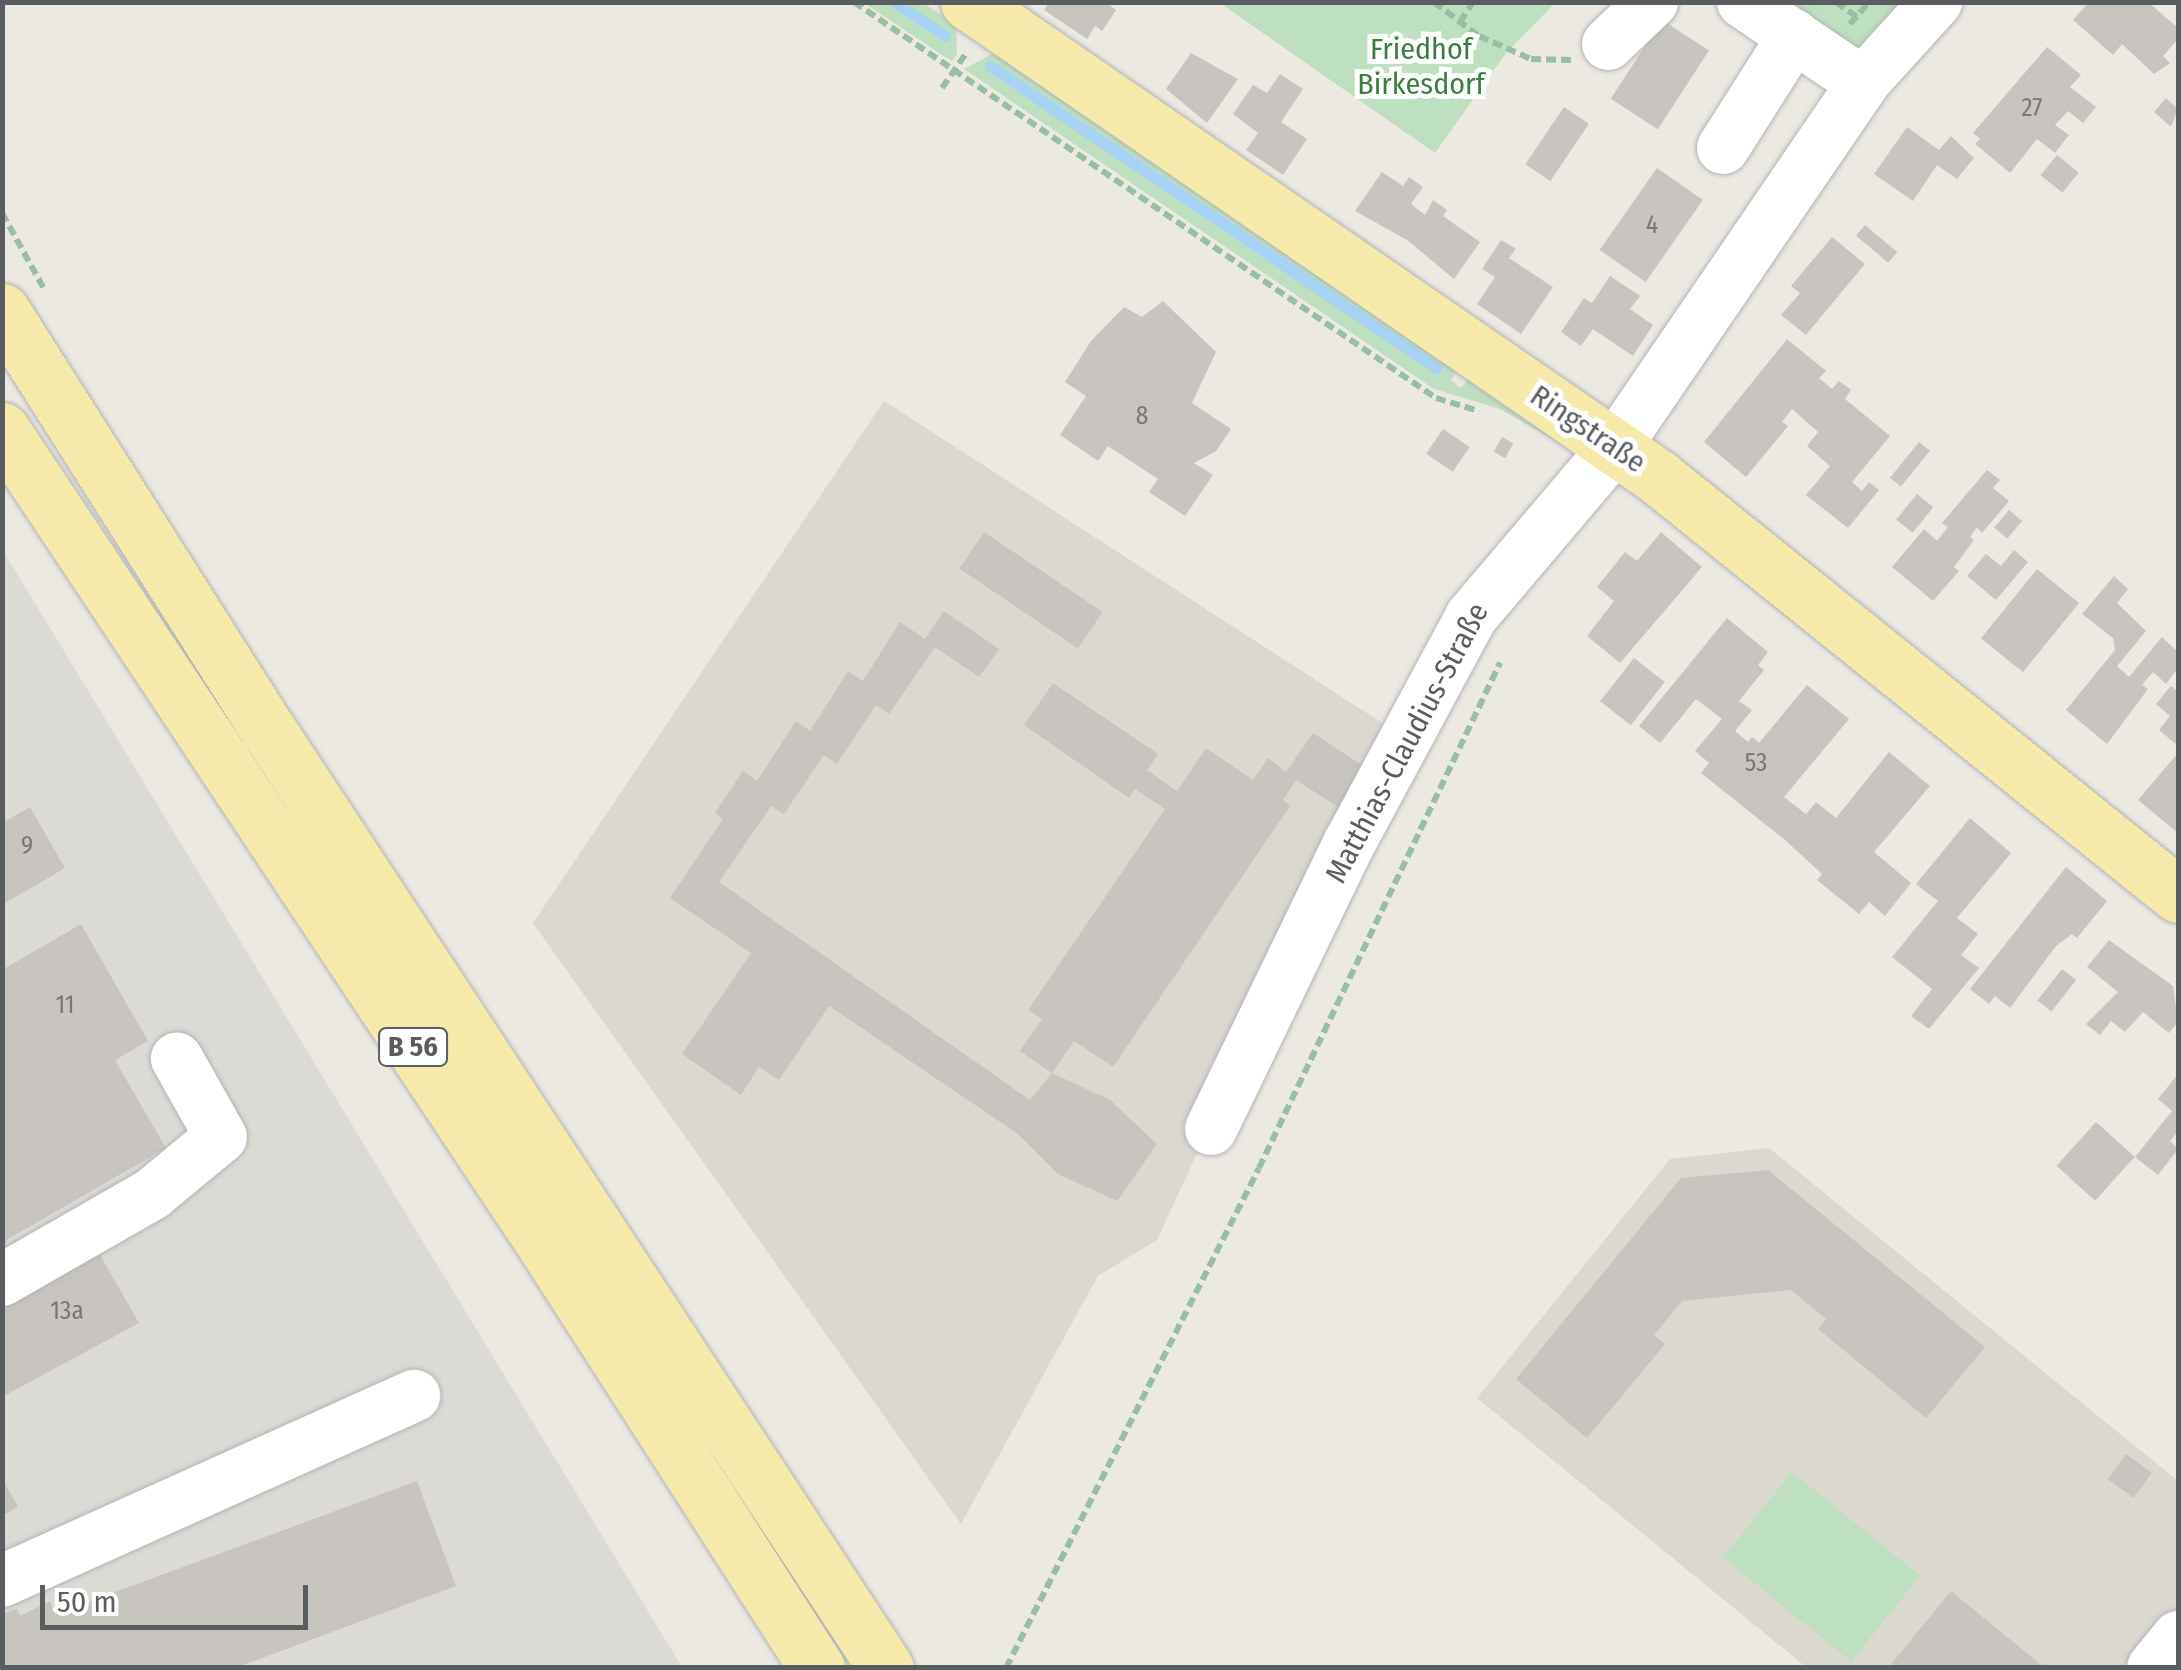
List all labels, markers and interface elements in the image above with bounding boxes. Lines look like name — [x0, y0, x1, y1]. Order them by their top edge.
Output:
park label: Friedhof Birkesdorf — [1357, 31, 1485, 102]
house number: 27 — [2022, 93, 2042, 123]
house number: 4 — [1646, 210, 1658, 240]
street label: Ringstraße — [1523, 377, 1653, 481]
house number: 8 — [1136, 401, 1148, 431]
street label: Matthias-Claudius-Straße — [1318, 597, 1496, 889]
house number: 53 — [1745, 748, 1767, 778]
house number: 9 — [21, 831, 33, 861]
house number: 11 — [55, 990, 75, 1020]
road number: B 56 — [378, 1024, 448, 1070]
house number: 13a — [50, 1296, 84, 1326]
scale bar — [45, 1565, 312, 1627]
text: 50 m — [57, 1584, 117, 1620]

